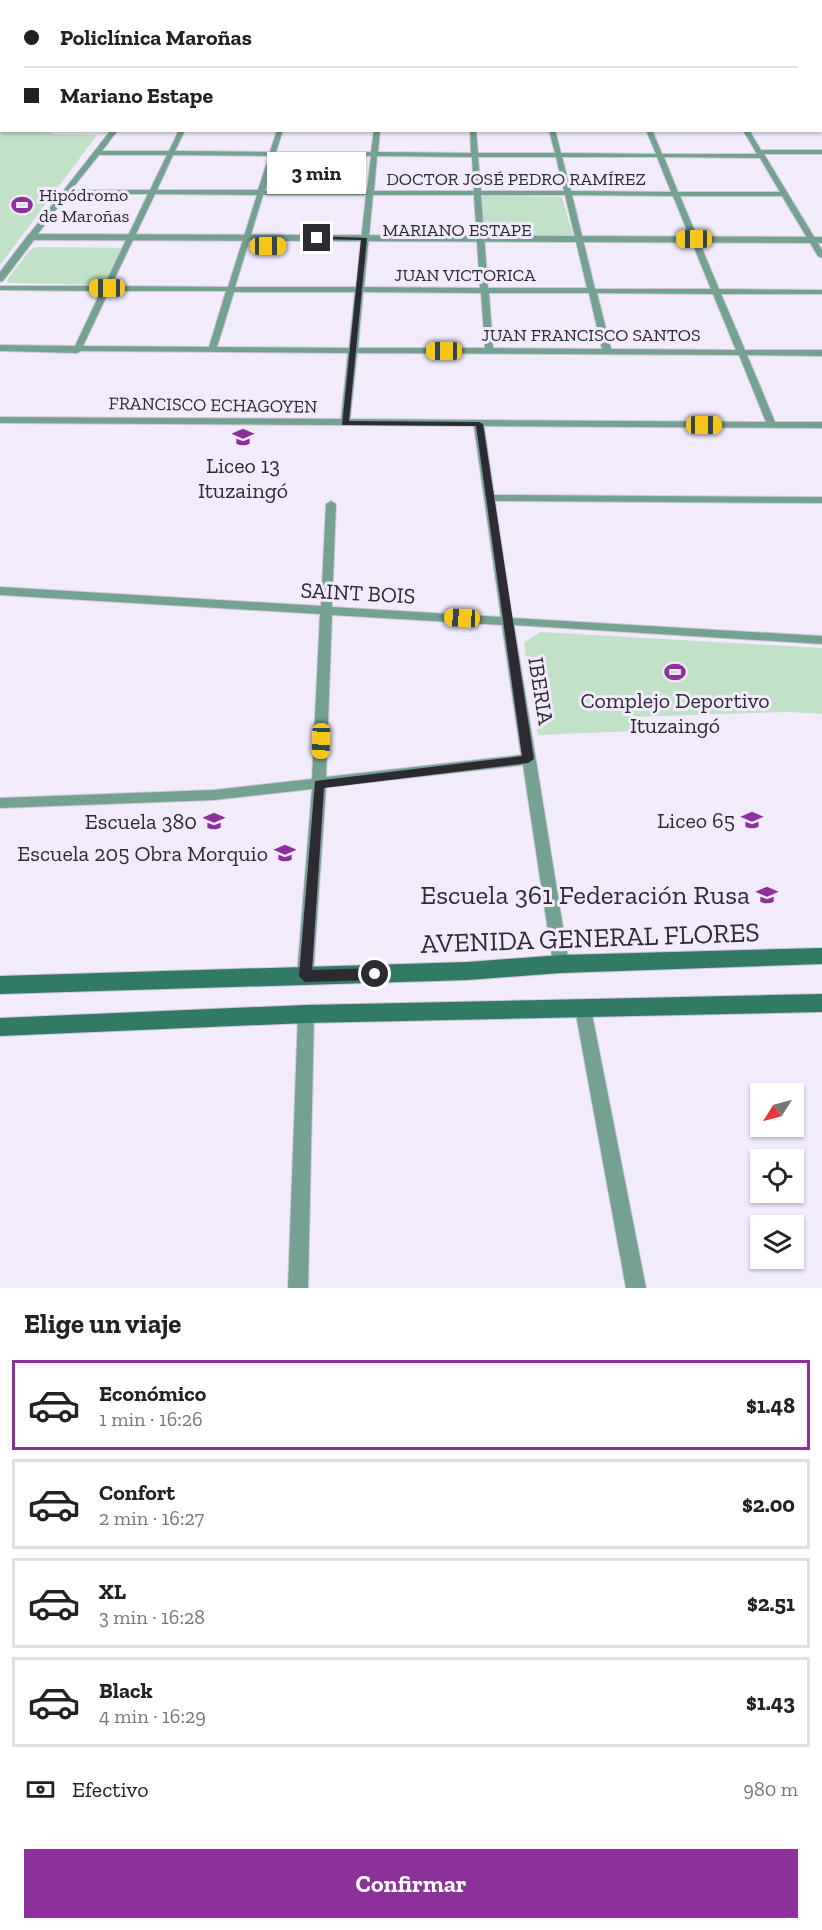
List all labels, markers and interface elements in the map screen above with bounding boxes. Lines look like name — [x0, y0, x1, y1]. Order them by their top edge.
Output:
text: Policlínica Maroñas — [60, 24, 252, 51]
text: Mariano Estape — [60, 82, 213, 109]
callout: 3 min — [268, 151, 366, 193]
text: 3 min — [292, 161, 341, 185]
street label: DOCTOR JOSÉ PEDRO RAMÍREZ — [386, 168, 646, 190]
place label: Hipódromo de Maroñas — [39, 184, 130, 227]
sports icon: Hipódromo de Maroñas — [10, 193, 34, 217]
street label: MARIANO ESTAPE — [382, 219, 532, 241]
route end — [303, 224, 330, 251]
car — [676, 230, 712, 248]
car — [250, 237, 286, 255]
street label: JUAN VICTORICA — [394, 264, 536, 286]
car — [89, 279, 125, 297]
street label: JUAN FRANCISCO SANTOS — [481, 324, 701, 346]
car — [426, 342, 462, 360]
street label: FRANCISCO ECHAGOYEN — [108, 392, 318, 418]
car — [686, 416, 722, 434]
school or university icon: Liceo 13 Ituzaingó — [231, 425, 255, 449]
place label: Liceo 13 Ituzaingó — [198, 452, 288, 504]
street label: SAINT BOIS — [300, 577, 416, 609]
car — [444, 608, 480, 628]
street label: IBERIA — [522, 655, 560, 728]
sports icon: Complejo Deportivo Ituzaingó — [663, 660, 687, 684]
place label: Complejo Deportivo Ituzaingó — [580, 687, 770, 739]
car — [311, 723, 331, 759]
place label: Liceo 65 — [657, 807, 735, 834]
place label: Escuela 380 — [85, 808, 197, 835]
school or university icon: Liceo 65 — [740, 808, 764, 832]
school or university icon: Escuela 380 — [202, 809, 226, 833]
place label: Escuela 205 Obra Morquio — [17, 840, 268, 867]
school or university icon: Escuela 205 Obra Morquio — [273, 841, 297, 865]
place label: Escuela 361 Federación Rusa — [420, 879, 750, 911]
school or university icon: Escuela 361 Federación Rusa — [755, 883, 779, 907]
street label: AVENIDA GENERAL FLORES — [420, 916, 760, 960]
route start — [361, 960, 388, 987]
north arrow — [750, 1083, 804, 1137]
map controls — [750, 1083, 804, 1269]
button: locate — [750, 1149, 804, 1203]
button: layers — [750, 1215, 804, 1269]
text: Elige un viaje — [24, 1308, 181, 1340]
icon: car — [27, 1378, 81, 1432]
text: Económico — [99, 1380, 206, 1407]
text: $1.48 — [746, 1392, 795, 1419]
text: 1 min · 16:26 — [99, 1407, 203, 1431]
icon: car — [27, 1477, 81, 1531]
text: Confort — [99, 1479, 175, 1506]
text: $2.00 — [742, 1491, 795, 1518]
text: 2 min · 16:27 — [99, 1506, 204, 1530]
icon: car — [27, 1576, 81, 1630]
text: XL — [99, 1578, 126, 1605]
text: $2.51 — [747, 1590, 795, 1617]
text: 3 min · 16:28 — [99, 1605, 205, 1629]
icon: car — [27, 1675, 81, 1729]
text: Black — [99, 1677, 153, 1704]
text: $1.43 — [746, 1689, 795, 1716]
text: 4 min · 16:29 — [99, 1704, 206, 1728]
icon: cash — [24, 1773, 57, 1806]
text: Efectivo — [72, 1776, 148, 1803]
text: 980 m — [743, 1777, 798, 1801]
button: Confirmar — [24, 1849, 798, 1918]

